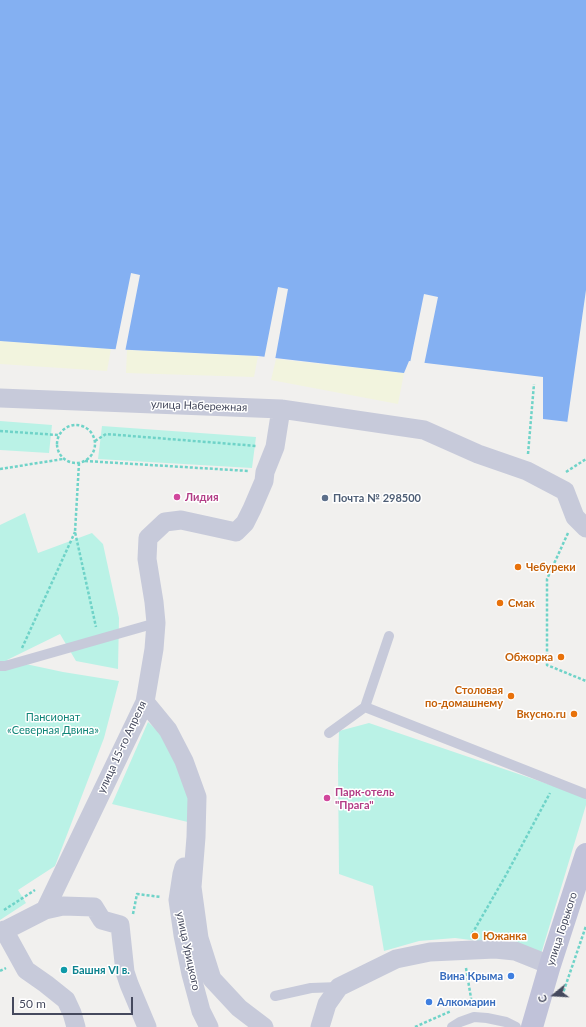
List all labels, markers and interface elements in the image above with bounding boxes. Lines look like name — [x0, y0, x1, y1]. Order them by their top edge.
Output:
street label: улица Набережная — [151, 398, 247, 414]
place label: Лидия — [185, 490, 218, 504]
place label: Почта № 298500 — [333, 491, 421, 505]
marker: Лидия — [172, 492, 182, 502]
marker: Почта № 298500 — [320, 493, 330, 503]
place label: Чебуреки — [526, 560, 576, 574]
marker: Чебуреки — [513, 562, 523, 572]
place label: Смак — [508, 596, 535, 610]
marker: Смак — [495, 598, 505, 608]
place label: Обжорка — [505, 650, 553, 664]
marker: Обжорка — [556, 652, 566, 662]
place label: Столовая по-домашнему — [425, 683, 503, 709]
marker: Столовая по-домашнему — [506, 691, 516, 701]
street label: улица 15-го Апреля — [95, 699, 149, 795]
place label: Вкусно.ru — [516, 707, 566, 721]
marker: Вкусно.ru — [569, 709, 579, 719]
park label: Пансионат «Северная Двина» — [7, 710, 99, 736]
place label: Парк-отель "Прага" — [335, 785, 394, 811]
marker: Парк-отель "Прага" — [322, 793, 332, 803]
street label: улица Горького — [544, 890, 580, 968]
street label: улица Урицкого — [173, 910, 203, 992]
place label: Южанка — [483, 929, 527, 943]
marker: Южанка — [470, 931, 480, 941]
place label: Башня VI в. — [72, 963, 130, 977]
marker: Башня VI в. — [59, 965, 69, 975]
place label: Вина Крыма — [440, 969, 503, 983]
marker: Вина Крыма — [506, 971, 516, 981]
north arrow — [534, 975, 574, 1015]
scale bar — [14, 989, 135, 1015]
text: С — [535, 993, 549, 1004]
place label: Алкомарин — [437, 995, 496, 1009]
text: 50 m — [19, 996, 46, 1011]
marker: Алкомарин — [424, 997, 434, 1007]

